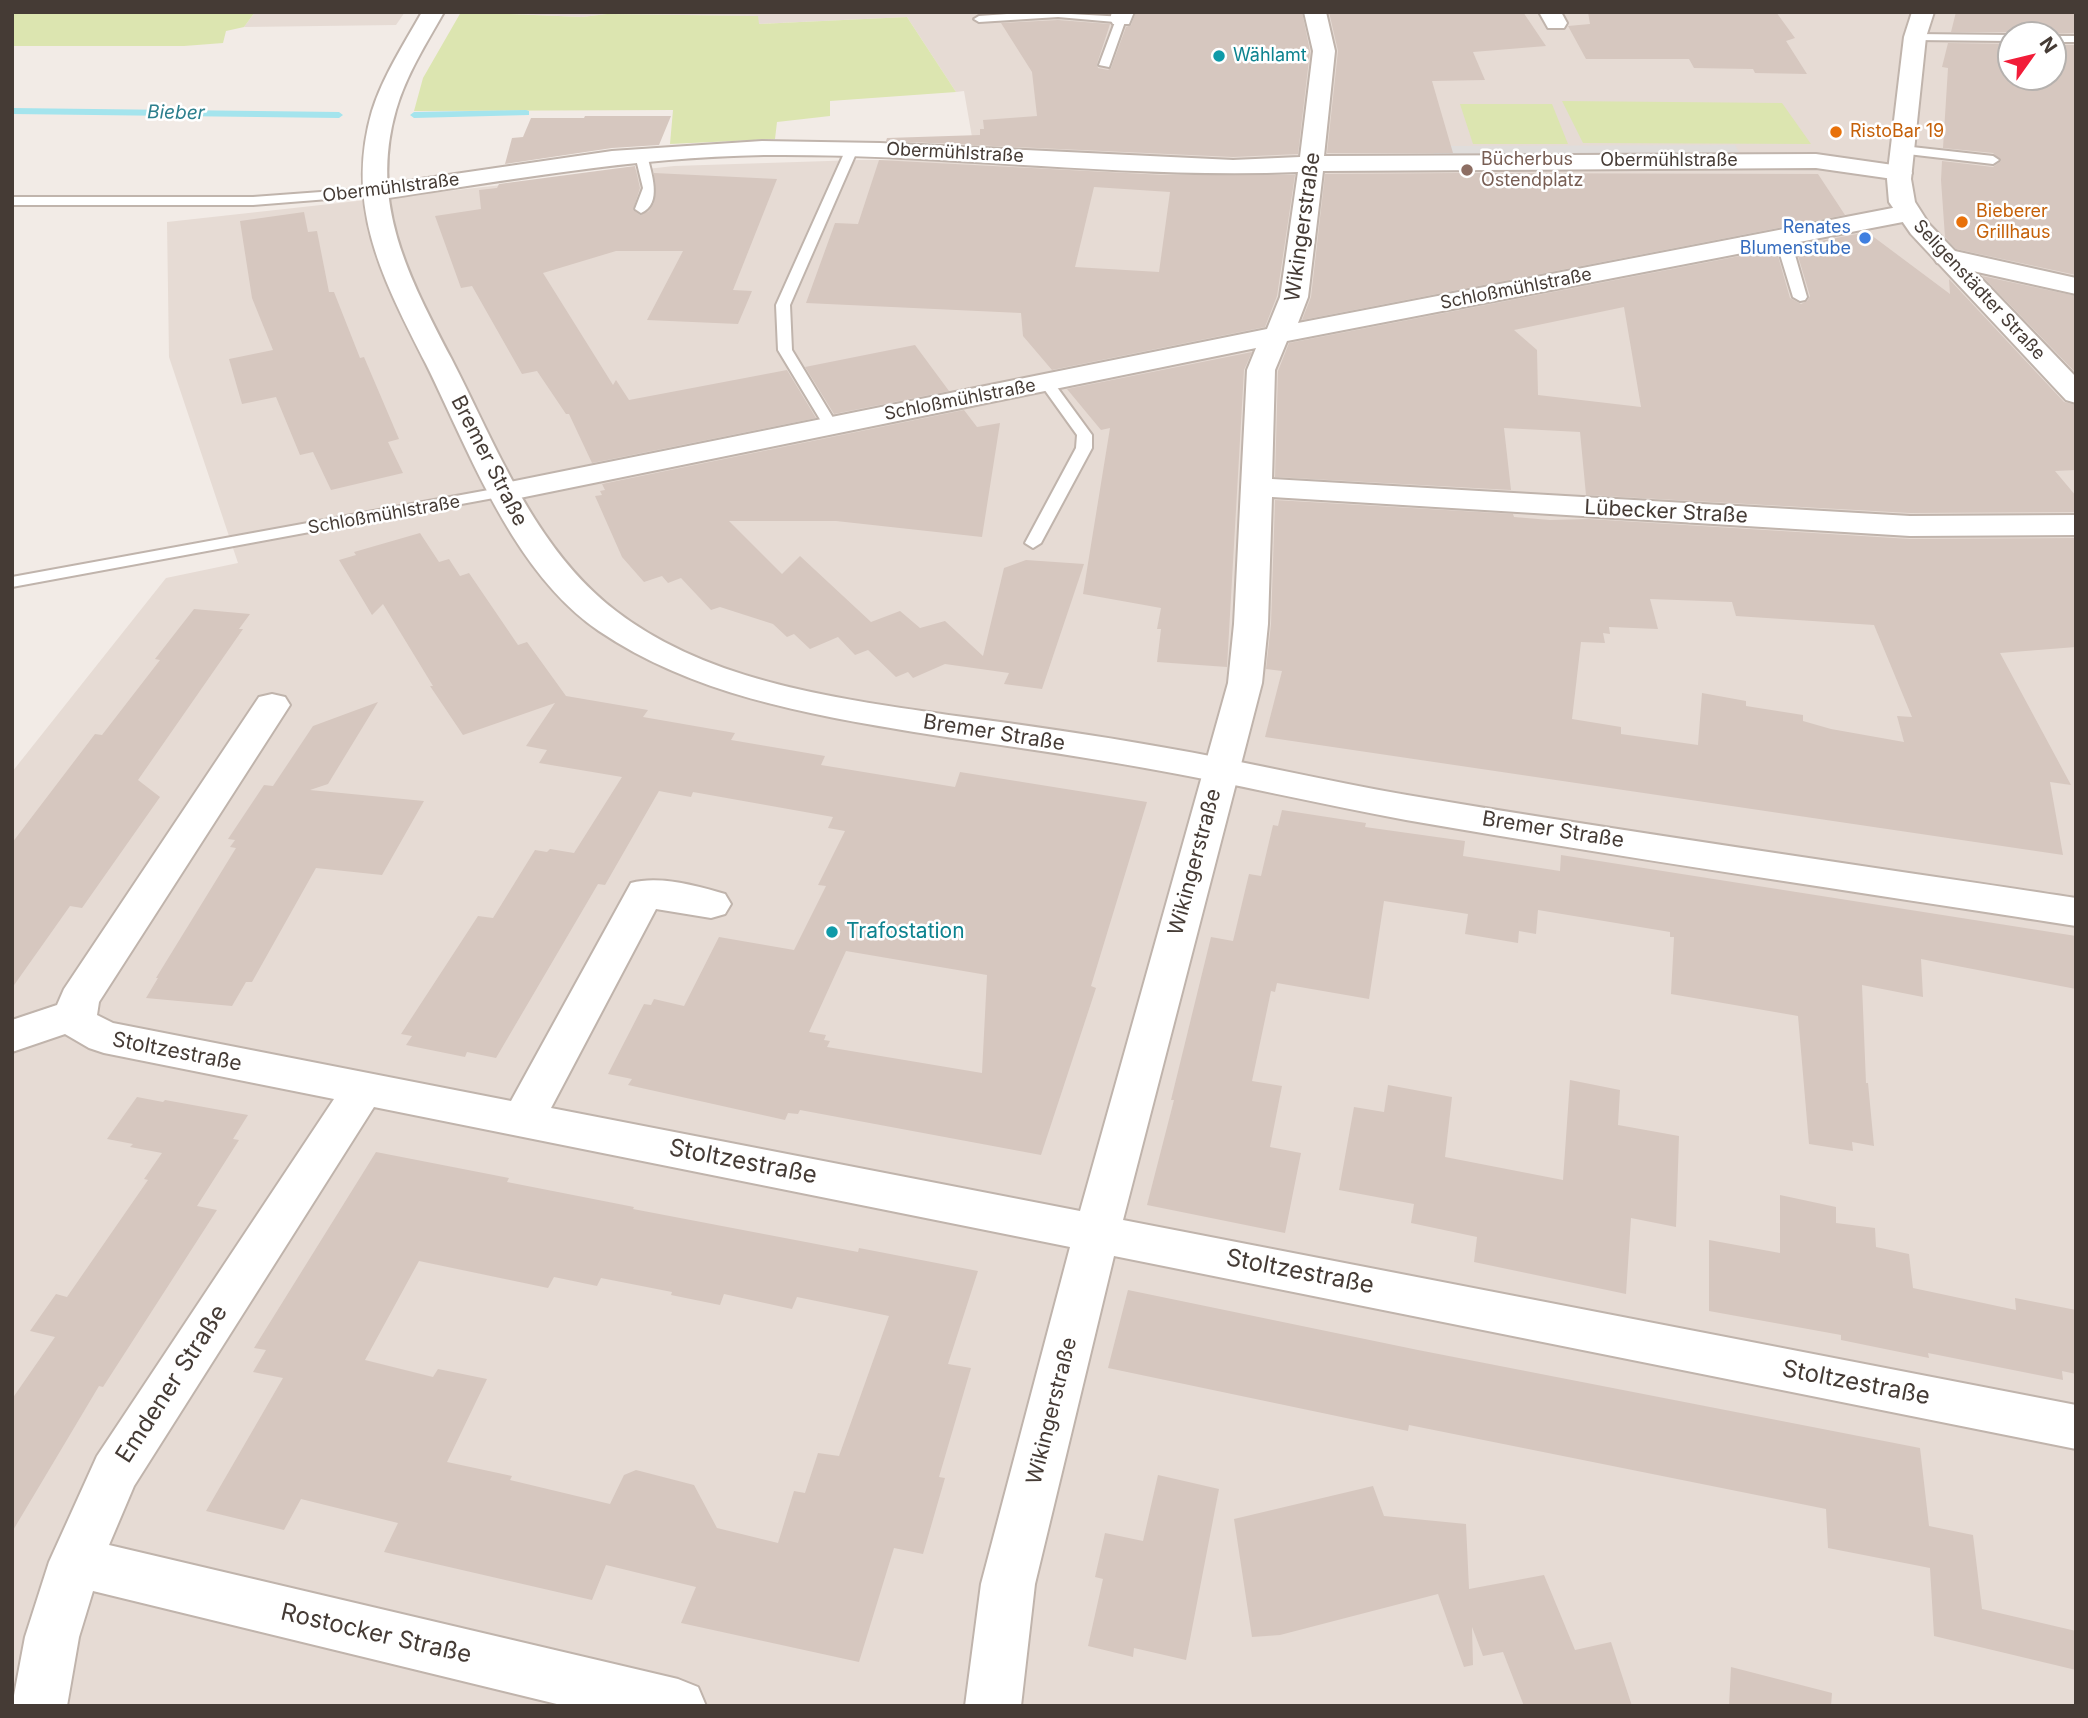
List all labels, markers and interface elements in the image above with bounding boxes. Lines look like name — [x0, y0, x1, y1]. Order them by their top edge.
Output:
north arrow — [1997, 21, 2067, 91]
text: N — [2035, 33, 2062, 58]
place label: Wählamt — [1233, 45, 1307, 67]
marker: Wählamt — [1211, 48, 1227, 64]
water label: Bieber — [147, 101, 205, 125]
place label: RistoBar 19 — [1850, 121, 1944, 143]
marker: RistoBar 19 — [1828, 124, 1844, 140]
street label: Obermühlstraße — [886, 139, 1024, 167]
place label: Bücherbus Ostendplatz — [1481, 149, 1583, 192]
street label: Obermühlstraße — [1600, 150, 1738, 172]
street label: Wikingerstraße — [1280, 151, 1326, 303]
marker: Bücherbus Ostendplatz — [1459, 162, 1475, 178]
street label: Obermühlstraße — [321, 169, 461, 207]
place label: Bieberer Grillhaus — [1976, 201, 2050, 244]
marker: Bieberer Grillhaus — [1954, 214, 1970, 230]
street label: Seligenstädter Straße — [1908, 215, 2050, 365]
place label: Renates Blumenstube — [1740, 217, 1851, 260]
marker: Renates Blumenstube — [1857, 230, 1873, 246]
street label: Schloßmühlstraße — [1438, 264, 1594, 314]
street label: Schloßmühlstraße — [882, 375, 1038, 425]
street label: Bremer Straße — [445, 391, 533, 531]
street label: Schloßmühlstraße — [306, 491, 462, 539]
street label: Lübecker Straße — [1584, 495, 1748, 529]
street label: Bremer Straße — [921, 709, 1067, 757]
street label: Wikingerstraße — [1163, 786, 1227, 938]
street label: Bremer Straße — [1480, 806, 1626, 854]
place label: Trafostation — [846, 919, 965, 945]
marker: Trafostation — [824, 924, 840, 940]
street label: Stoltzestraße — [110, 1027, 244, 1077]
street label: Stoltzestraße — [667, 1134, 819, 1190]
street label: Stoltzestraße — [1224, 1244, 1376, 1300]
street label: Emdener Straße — [110, 1300, 234, 1468]
street label: Wikingerstraße — [1022, 1335, 1082, 1487]
street label: Stoltzestraße — [1780, 1355, 1932, 1411]
street label: Rostocker Straße — [278, 1598, 474, 1670]

